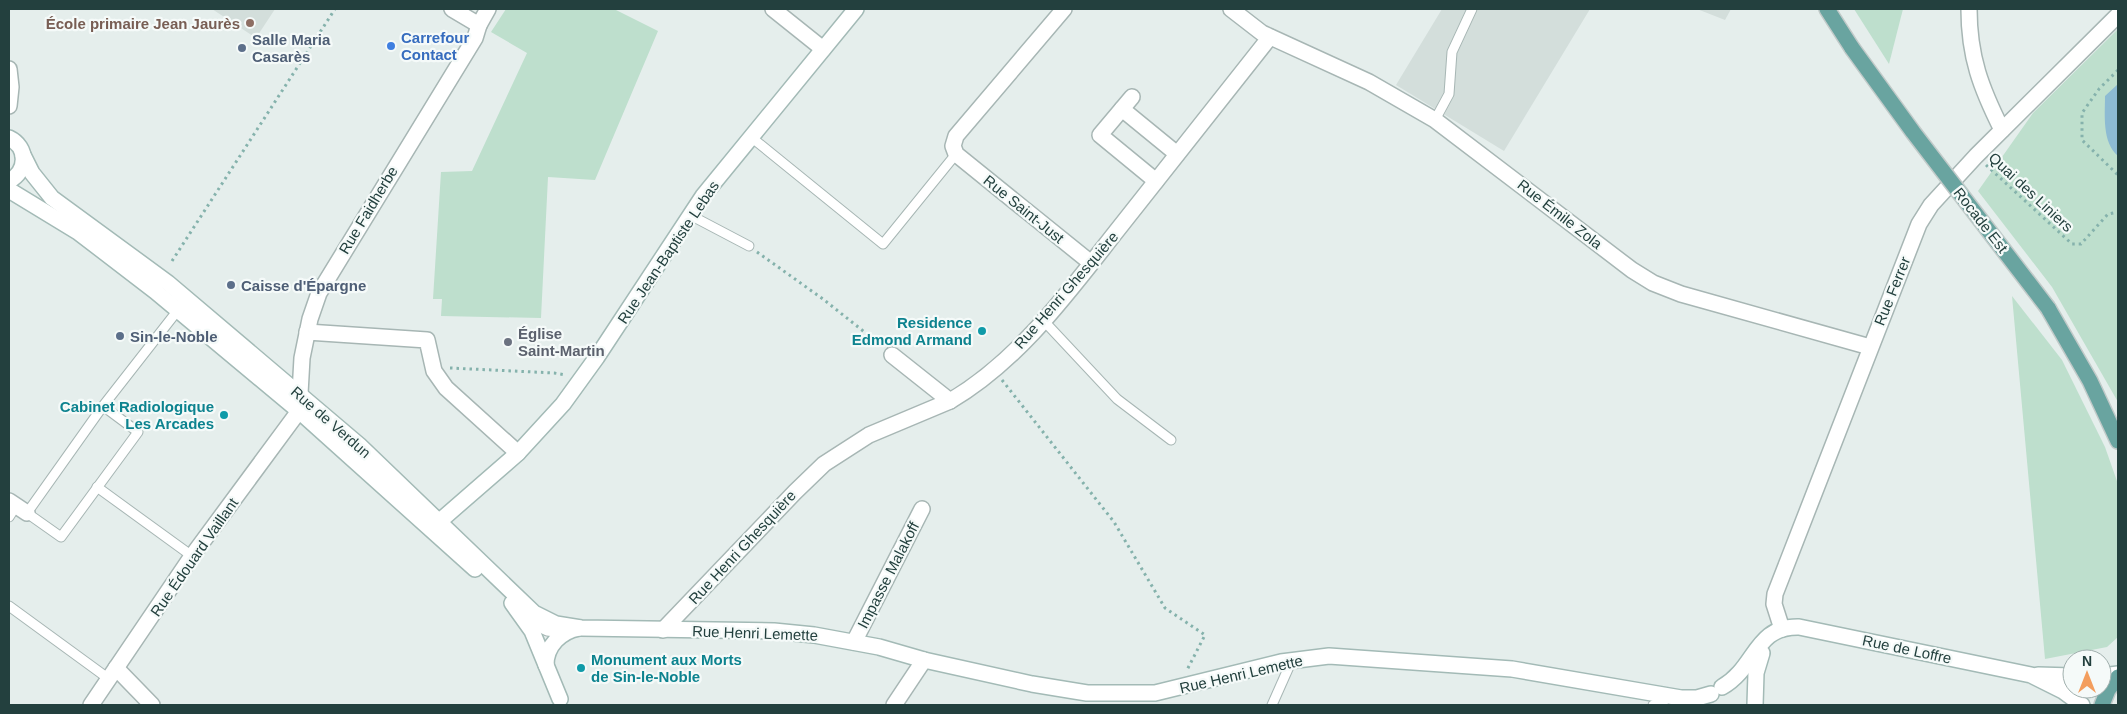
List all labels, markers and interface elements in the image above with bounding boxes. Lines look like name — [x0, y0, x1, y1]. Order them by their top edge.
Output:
place label: École primaire Jean Jaurès — [46, 15, 240, 32]
marker: École primaire Jean Jaurès — [244, 17, 256, 29]
place label: Carrefour Contact — [401, 29, 470, 63]
place label: Salle Maria Casarès — [252, 31, 331, 65]
marker: Carrefour Contact — [385, 40, 397, 52]
marker: Salle Maria Casarès — [236, 42, 248, 54]
street label: Quai des Liniers — [1986, 149, 2076, 235]
street label: Rue Faidherbe — [335, 163, 401, 257]
street label: Rue Saint-Just — [980, 171, 1068, 247]
street label: Rue Émile Zola — [1514, 176, 1606, 253]
street label: Rue Jean-Baptiste Lebas — [614, 177, 722, 327]
street label: Rocade Est — [1950, 184, 2012, 256]
street label: Rue Henri Ghesquière — [1011, 228, 1121, 352]
street label: Rue Ferrer — [1871, 254, 1913, 328]
place label: Caisse d'Épargne — [241, 277, 366, 294]
marker: Caisse d'Épargne — [225, 279, 237, 291]
place label: Residence Edmond Armand — [852, 314, 972, 348]
place label: Église Saint-Martin — [518, 325, 605, 359]
marker: Residence Edmond Armand — [976, 325, 988, 337]
place label: Sin-le-Noble — [130, 328, 218, 345]
marker: Sin-le-Noble — [114, 330, 126, 342]
marker: Église Saint-Martin — [502, 336, 514, 348]
street label: Rue de Verdun — [288, 383, 374, 461]
place label: Cabinet Radiologique Les Arcades — [60, 398, 214, 432]
marker: Cabinet Radiologique Les Arcades — [218, 409, 230, 421]
street label: Rue Henri Ghesquière — [685, 487, 799, 607]
street label: Rue Édouard Vaillant — [147, 494, 242, 619]
street label: Impasse Malakoff — [854, 518, 923, 631]
street label: Rue Henri Lemette — [692, 622, 818, 644]
street label: Rue de Loffre — [1861, 631, 1953, 667]
north arrow — [2062, 649, 2112, 699]
place label: Monument aux Morts de Sin-le-Noble — [591, 651, 742, 685]
street label: Rue Henri Lemette — [1178, 652, 1304, 696]
text: N — [2082, 653, 2092, 669]
marker: Monument aux Morts de Sin-le-Noble — [575, 662, 587, 674]

